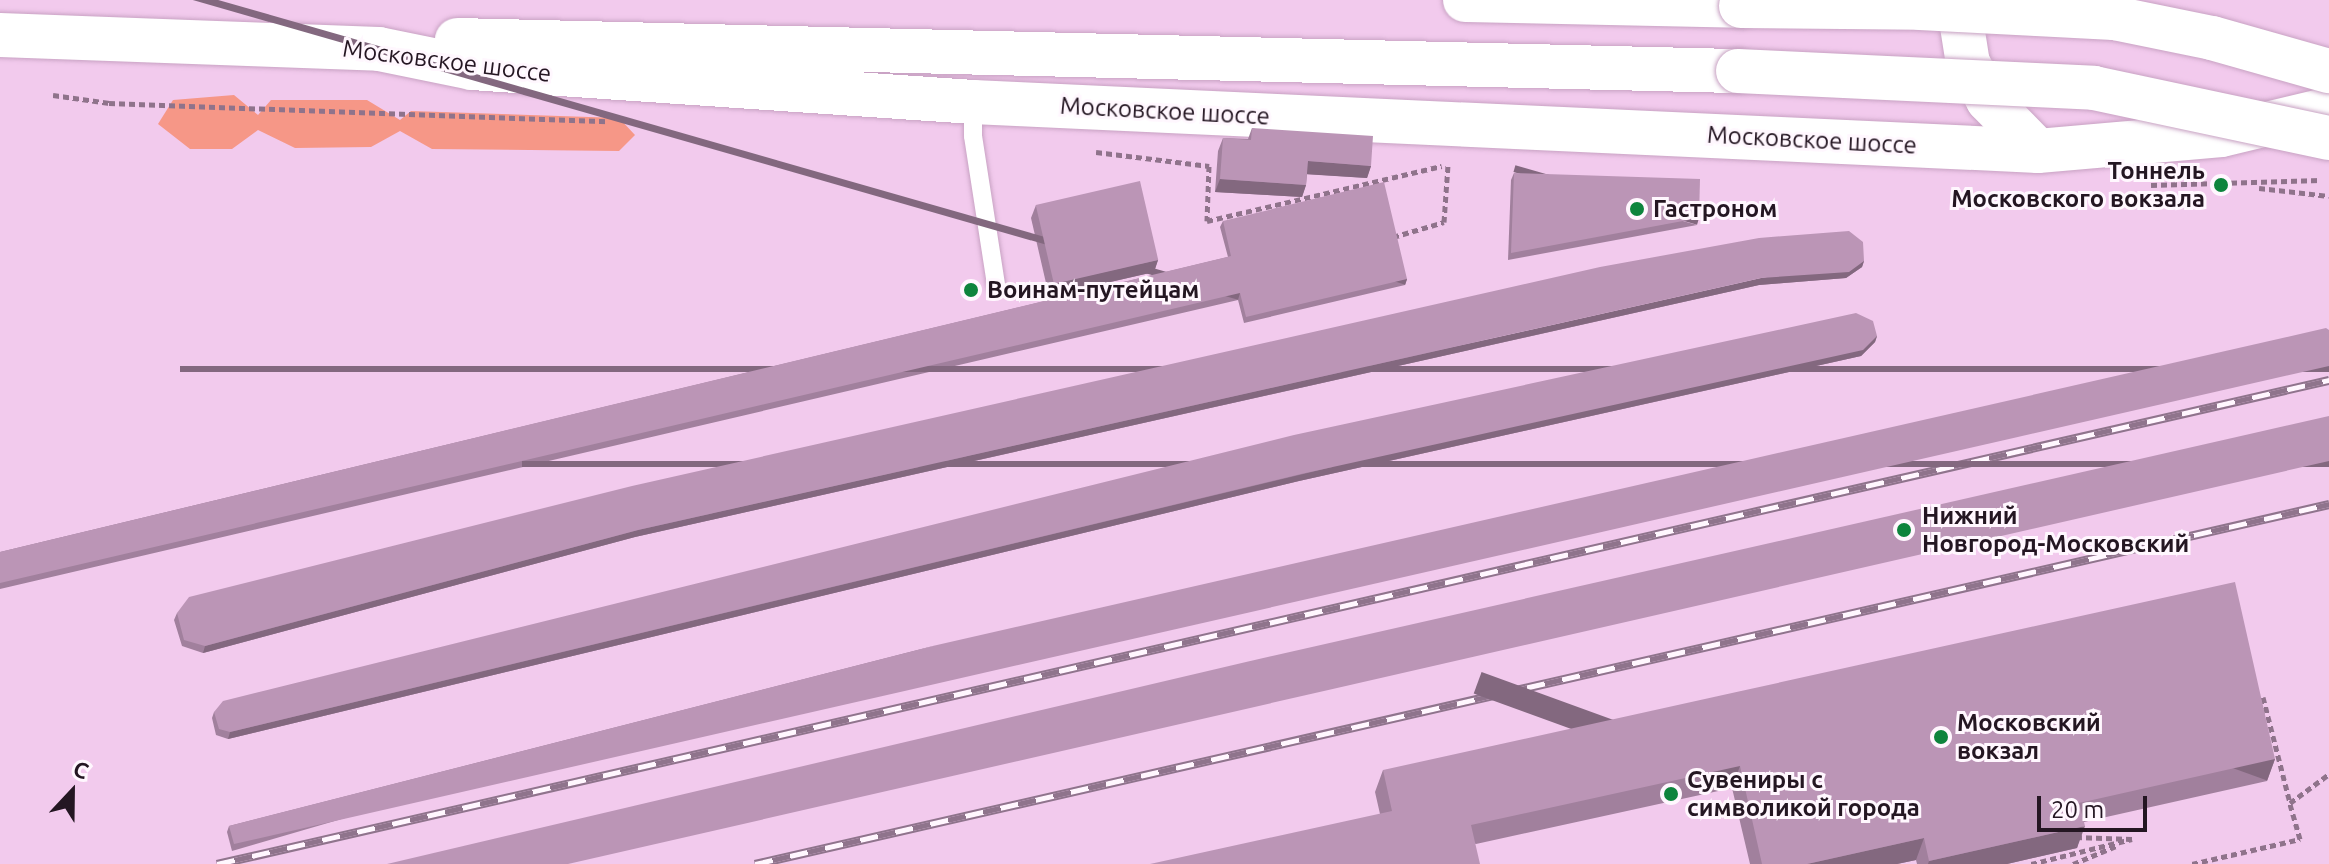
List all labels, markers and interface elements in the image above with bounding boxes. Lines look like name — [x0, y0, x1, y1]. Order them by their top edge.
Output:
street label: Московское шоссе — [341, 34, 553, 88]
street label: Московское шоссе — [1059, 91, 1271, 131]
street label: Московское шоссе — [1706, 120, 1918, 160]
place label: Тоннель Московского вокзала — [1951, 157, 2205, 213]
marker: Тоннель Московского вокзала — [2212, 176, 2230, 194]
place label: Гастроном — [1653, 195, 1777, 223]
marker: Гастроном — [1628, 200, 1646, 218]
place label: Воинам-путейцам — [987, 276, 1199, 304]
marker: Воинам-путейцам — [962, 281, 980, 299]
place label: Нижний Новгород-Московский — [1922, 502, 2189, 558]
marker: Нижний Новгород-Московский — [1893, 519, 1915, 541]
place label: Московский вокзал — [1957, 709, 2101, 765]
marker: Московский вокзал — [1932, 728, 1950, 746]
north arrow — [32, 752, 112, 832]
text: С — [70, 755, 92, 784]
place label: Сувениры с символикой города — [1687, 766, 1920, 822]
scale bar — [2041, 780, 2151, 830]
marker: Сувениры с символикой города — [1662, 785, 1680, 803]
text: 20 m — [2051, 796, 2104, 823]

